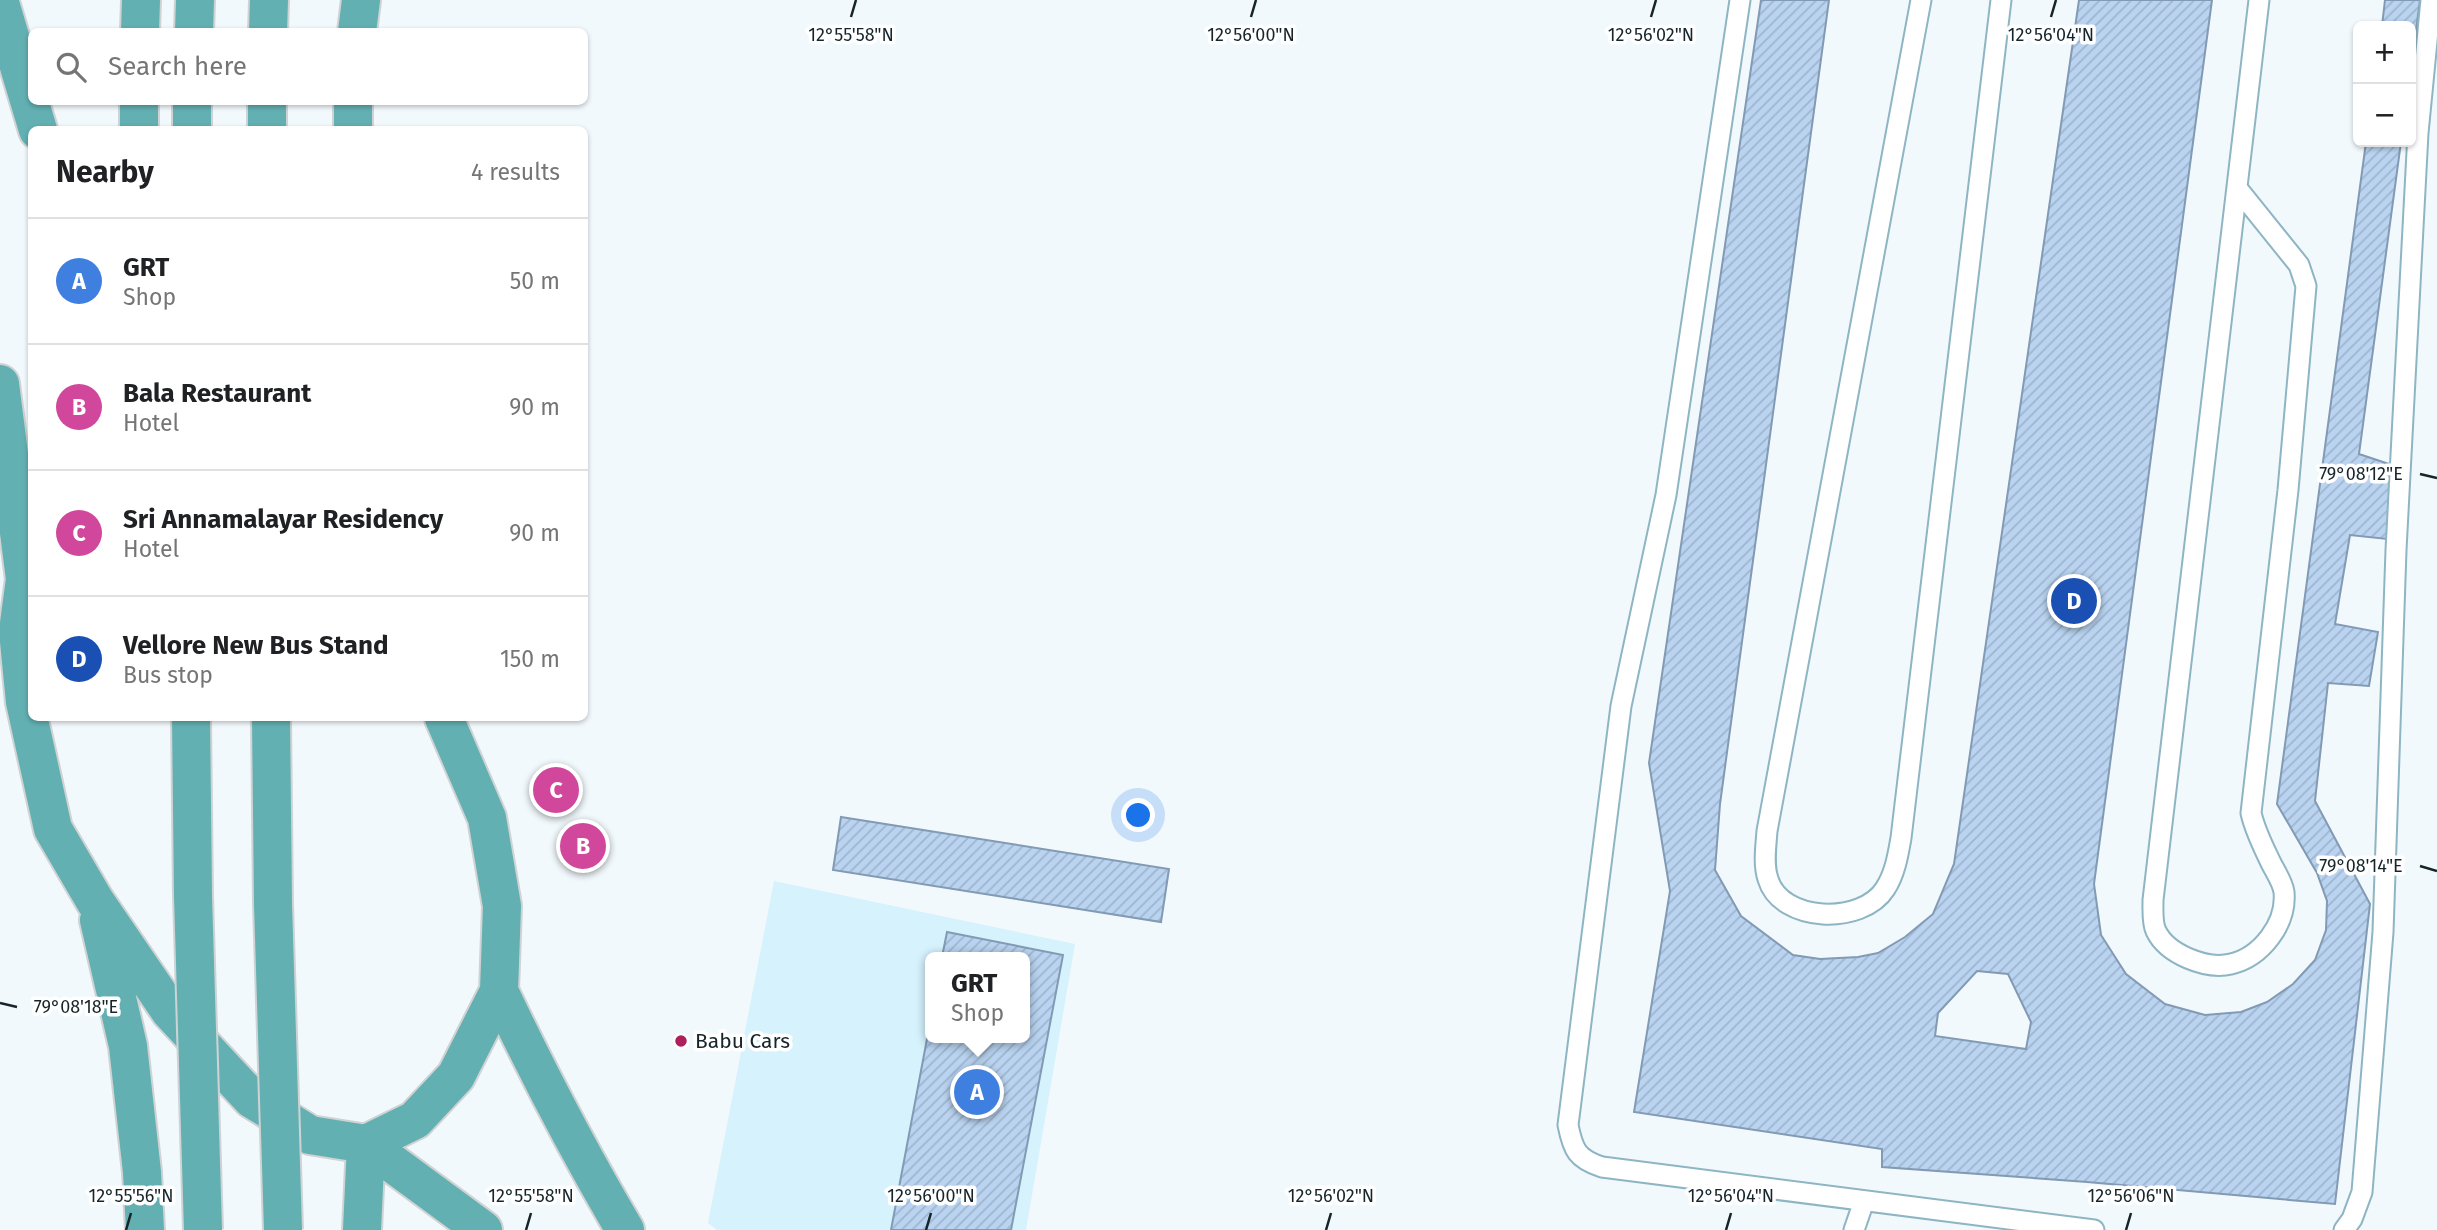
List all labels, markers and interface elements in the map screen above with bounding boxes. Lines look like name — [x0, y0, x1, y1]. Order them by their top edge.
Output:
map controls — [2353, 21, 2416, 147]
button: + — [2353, 21, 2416, 84]
text: 12°55'58"N — [808, 24, 894, 46]
text: 12°56'00"N — [1207, 24, 1295, 46]
text: 12°56'02"N — [1608, 24, 1694, 46]
text: 12°56'04"N — [2008, 24, 2094, 46]
search box — [28, 28, 588, 105]
icon: search — [52, 48, 90, 86]
text: Search here — [108, 51, 247, 82]
button: − — [2353, 84, 2416, 147]
text: Nearby — [56, 154, 154, 190]
text: 4 results — [471, 158, 560, 186]
text: GRT — [123, 252, 169, 283]
text: A — [72, 267, 86, 295]
text: 50 m — [510, 267, 560, 295]
text: Shop — [123, 283, 176, 311]
text: Bala Restaurant — [123, 378, 311, 409]
text: B — [72, 393, 86, 421]
text: 90 m — [509, 393, 560, 421]
text: Hotel — [123, 409, 179, 437]
text: 79°08'12"E — [2319, 463, 2403, 485]
text: Sri Annamalayar Residency — [123, 504, 443, 535]
text: C — [72, 519, 86, 547]
text: 90 m — [509, 519, 560, 547]
text: Hotel — [123, 535, 179, 563]
pin: D — [2051, 575, 2097, 627]
text: Vellore New Bus Stand — [123, 630, 389, 661]
text: D — [72, 645, 86, 673]
text: 150 m — [500, 645, 560, 673]
text: Bus stop — [123, 661, 213, 689]
pin: C — [533, 764, 579, 816]
your location — [1121, 798, 1155, 832]
pin: B — [560, 820, 606, 872]
text: 79°08'14"E — [2319, 855, 2403, 877]
popup — [925, 952, 1030, 1043]
text: GRT — [951, 968, 997, 999]
text: 79°08'18"E — [34, 996, 118, 1018]
text: Shop — [951, 999, 1004, 1027]
place label: Babu Cars — [695, 1028, 790, 1054]
marker: Babu Cars — [673, 1033, 689, 1049]
pin: A — [954, 1066, 1000, 1118]
text: 12°55'56"N — [88, 1185, 174, 1207]
text: 12°55'58"N — [488, 1185, 574, 1207]
text: 12°56'00"N — [887, 1185, 975, 1207]
text: 12°56'02"N — [1288, 1185, 1374, 1207]
text: 12°56'04"N — [1688, 1185, 1774, 1207]
text: 12°56'06"N — [2088, 1185, 2174, 1207]

